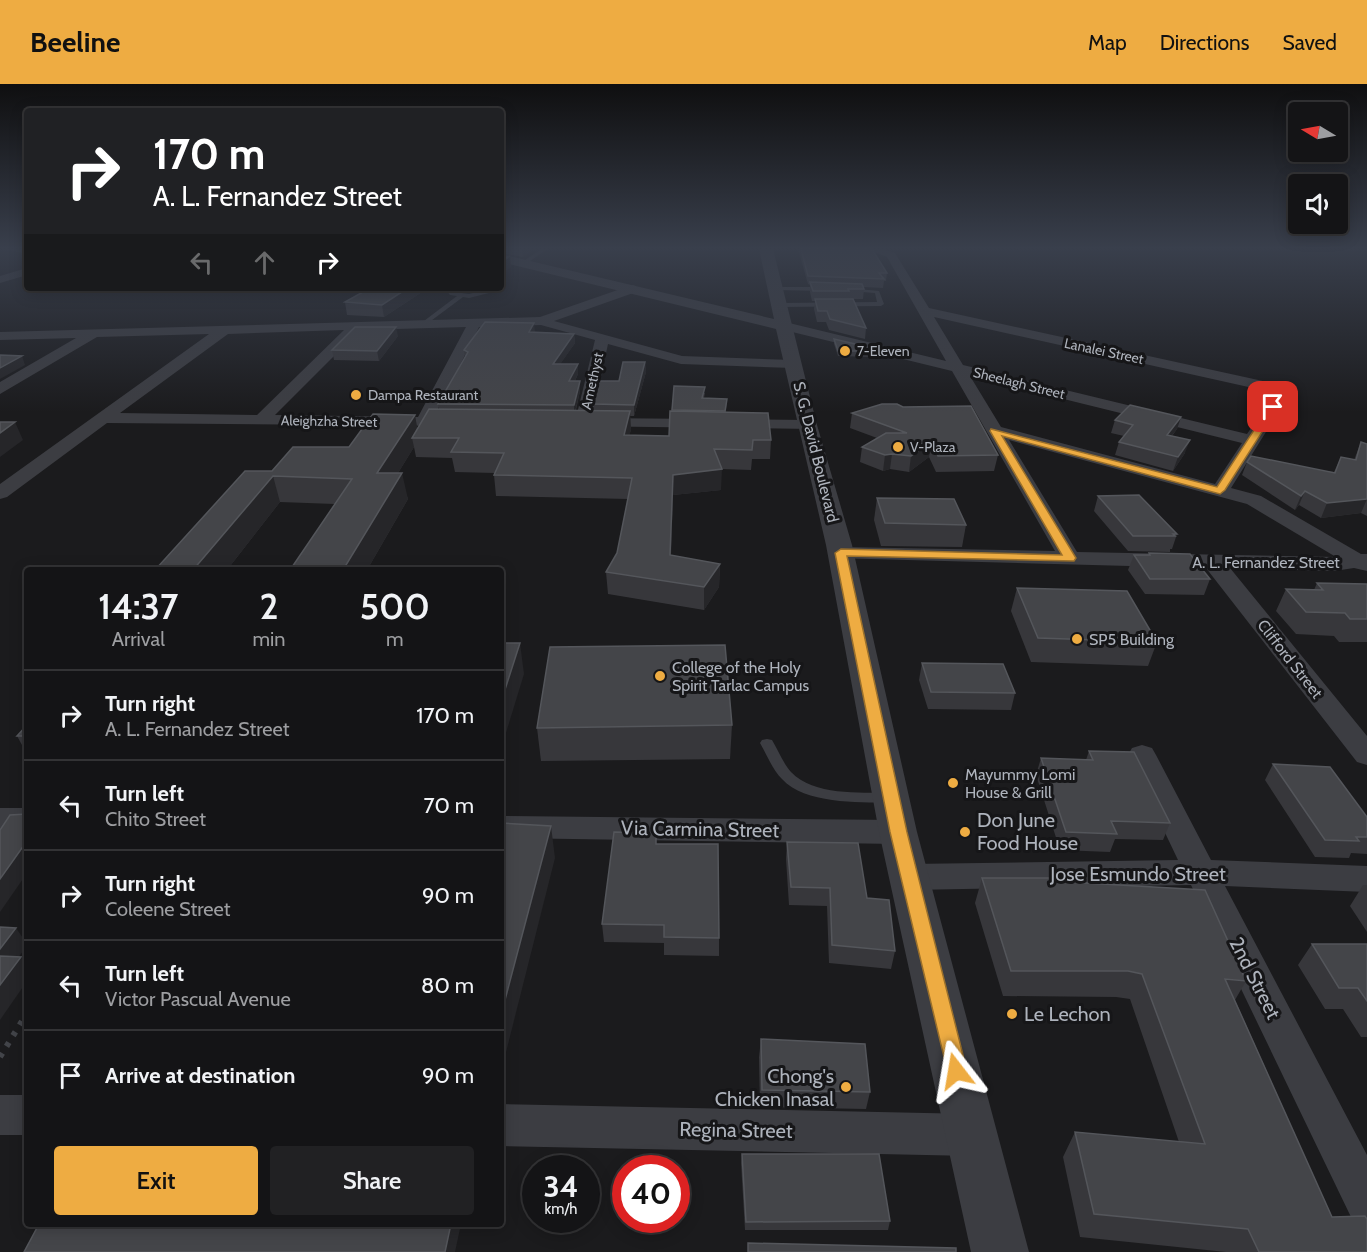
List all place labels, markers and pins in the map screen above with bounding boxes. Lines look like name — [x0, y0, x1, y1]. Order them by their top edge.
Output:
place label: 7-Eleven — [857, 342, 910, 360]
marker: 7-Eleven — [838, 344, 852, 358]
pin — [1247, 381, 1298, 432]
place label: Dampa Restaurant — [368, 386, 478, 404]
marker: Dampa Restaurant — [349, 388, 363, 402]
place label: V-Plaza — [910, 438, 956, 456]
marker: V-Plaza — [891, 440, 905, 454]
place label: SP5 Building — [1089, 630, 1175, 649]
marker: SP5 Building — [1070, 632, 1084, 646]
place label: College of the Holy Spirit Tarlac Campus — [672, 658, 809, 695]
marker: College of the Holy Spirit Tarlac Campus — [653, 669, 667, 683]
place label: Mayummy Lomi House & Grill — [965, 765, 1075, 802]
marker: Mayummy Lomi House & Grill — [946, 776, 960, 790]
place label: Don June Food House — [977, 808, 1078, 855]
marker: Don June Food House — [958, 825, 972, 839]
place label: Le Lechon — [1024, 1002, 1111, 1026]
marker: Le Lechon — [1005, 1007, 1019, 1021]
place label: Chong's Chicken Inasal — [715, 1064, 834, 1111]
marker: Chong's Chicken Inasal — [839, 1080, 853, 1094]

